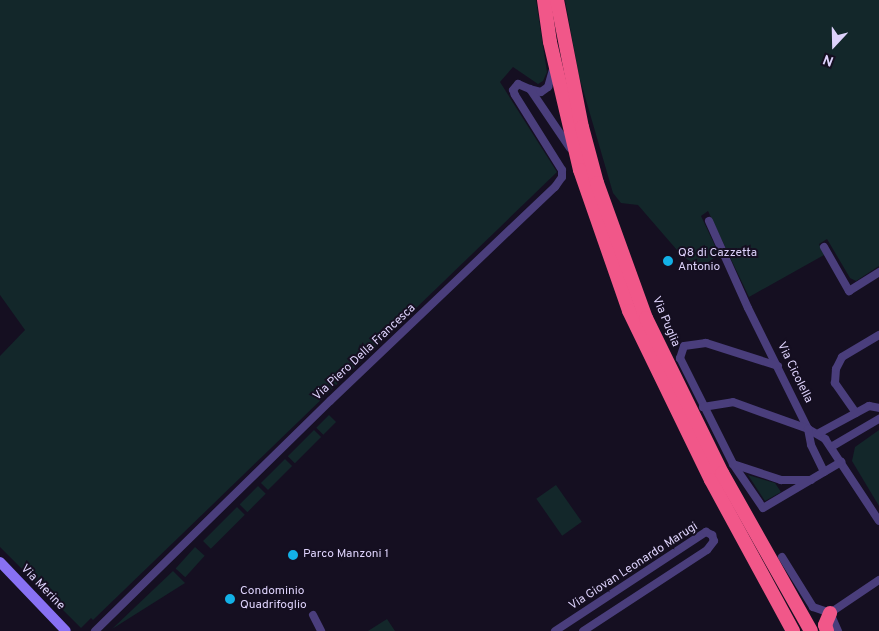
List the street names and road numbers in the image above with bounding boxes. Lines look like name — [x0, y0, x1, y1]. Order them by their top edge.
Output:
street label: Via Puglia — [648, 295, 682, 349]
street label: Via Piero Della Francesca — [311, 302, 419, 404]
street label: Via Cicolella — [773, 340, 815, 406]
street label: Via Giovan Leonardo Marugi — [567, 520, 701, 614]
street label: Via Merine — [17, 562, 67, 614]

